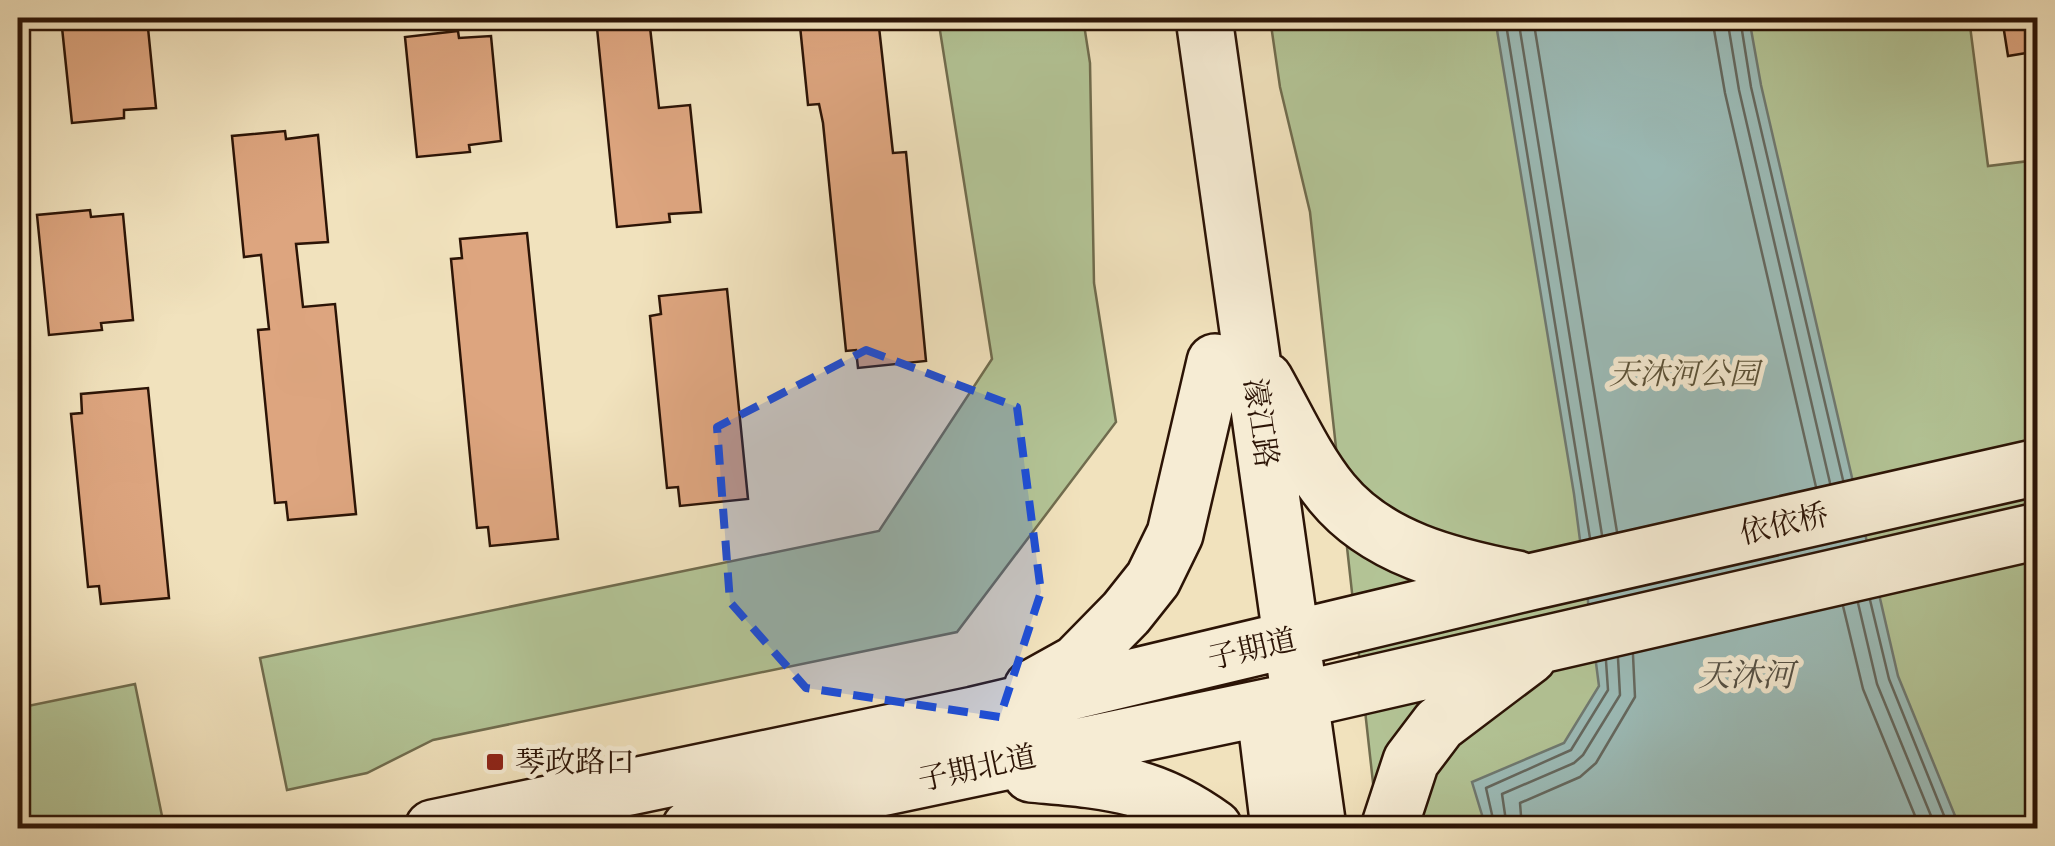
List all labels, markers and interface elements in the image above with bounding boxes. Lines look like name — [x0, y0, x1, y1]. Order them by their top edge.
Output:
park label: 天沐河公园 — [1609, 356, 1763, 392]
street label: 濠江路 — [1237, 376, 1285, 470]
street label: 依依桥 — [1736, 496, 1832, 552]
street label: 子期道 — [1204, 621, 1300, 677]
water label: 天沐河 — [1698, 656, 1799, 695]
street label: 子期北道 — [915, 738, 1039, 798]
place label: 琴政路口 — [515, 744, 635, 780]
marker: 琴政路口 — [484, 751, 506, 773]

